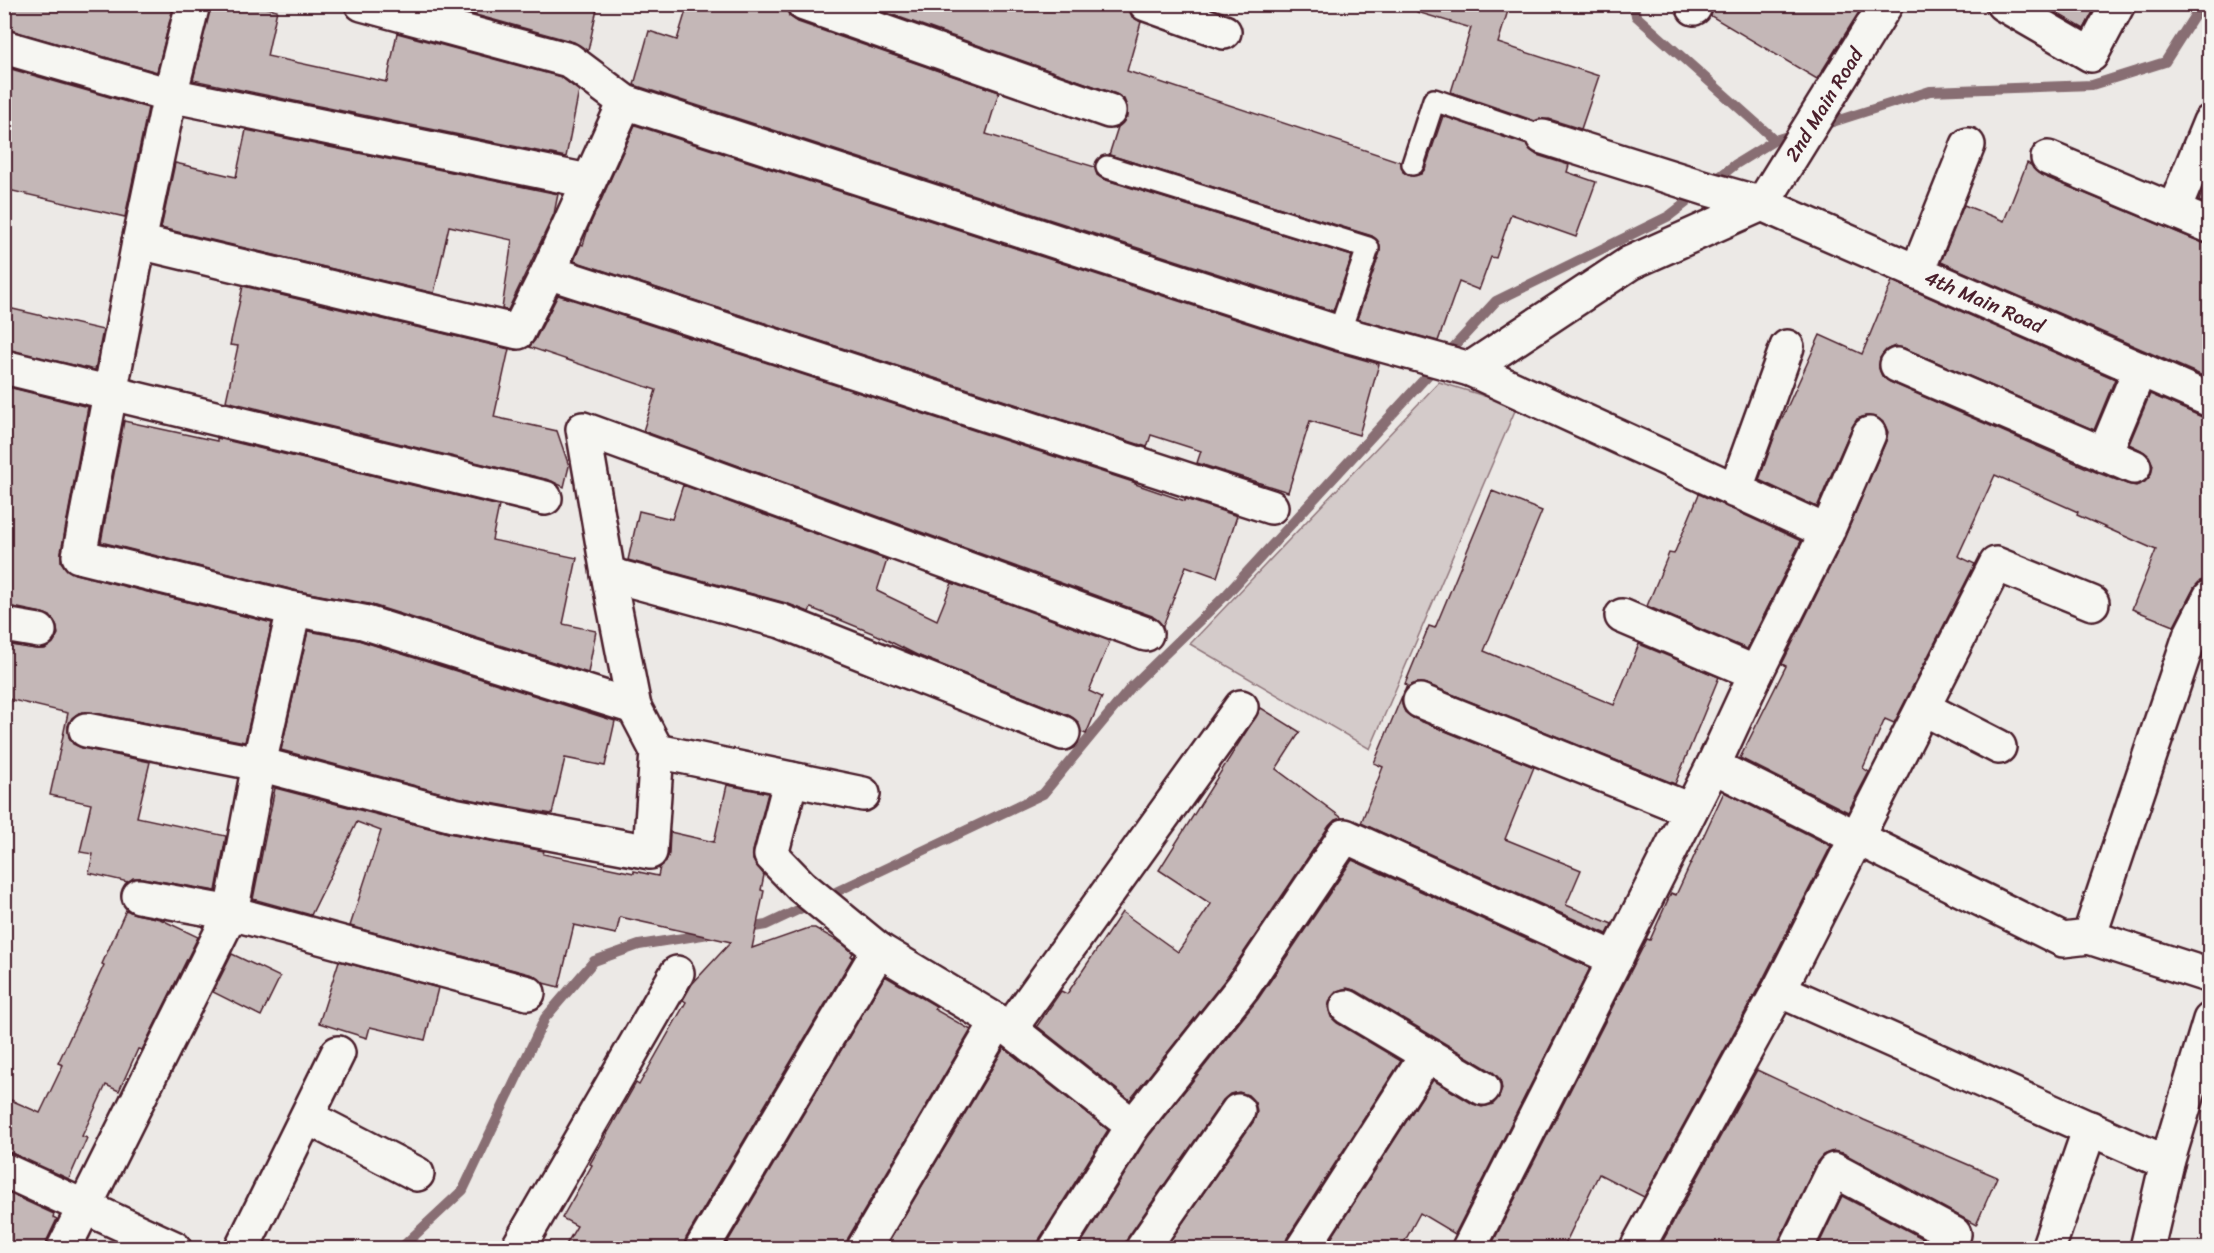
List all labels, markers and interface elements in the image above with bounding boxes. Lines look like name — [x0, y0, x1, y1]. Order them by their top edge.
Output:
street label: 2nd Main Road — [1775, 39, 1873, 168]
street label: 4th Main Road — [1919, 260, 2051, 344]

